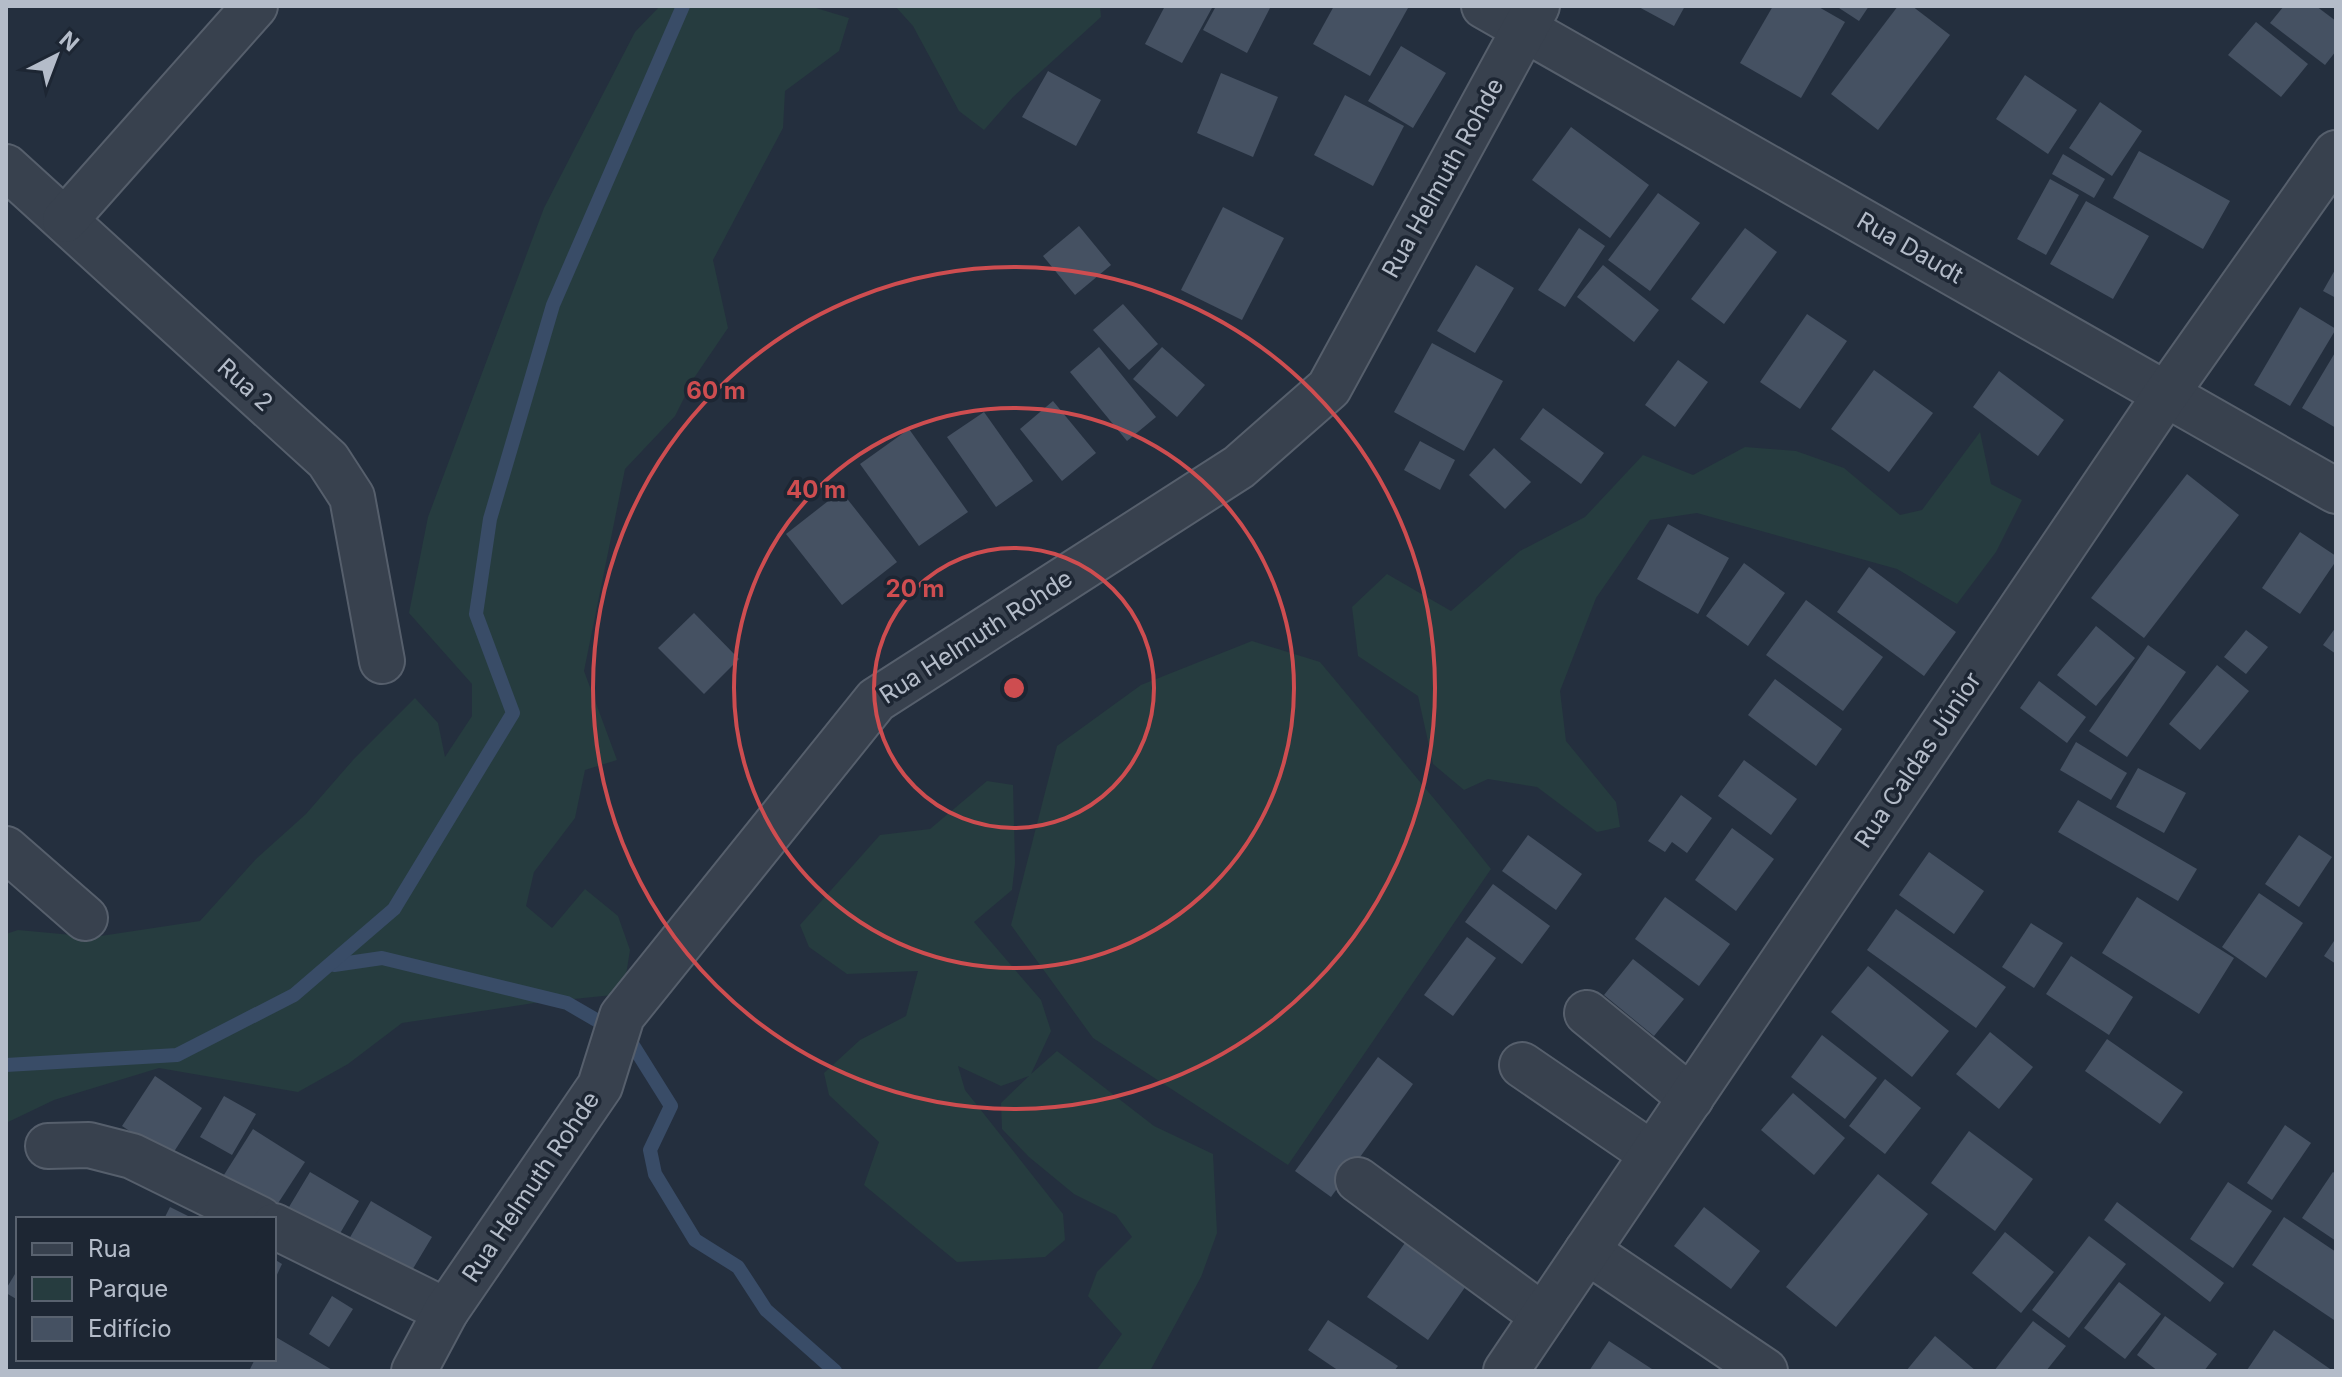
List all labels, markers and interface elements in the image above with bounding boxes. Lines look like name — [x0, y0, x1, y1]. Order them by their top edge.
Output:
north arrow — [16, 16, 96, 96]
text: N — [54, 26, 84, 56]
street label: Rua Helmuth Rohde — [1376, 73, 1510, 283]
street label: Rua Daudt — [1852, 206, 1969, 290]
street label: Rua 2 — [212, 352, 279, 417]
text: 60 m — [686, 376, 746, 405]
text: 40 m — [786, 475, 846, 504]
street label: Rua Helmuth Rohde — [874, 563, 1078, 710]
text: 20 m — [886, 574, 944, 603]
street label: Rua Caldas Júnior — [1848, 666, 1987, 853]
centre of rings — [1000, 674, 1028, 702]
street label: Rua Helmuth Rohde — [456, 1086, 605, 1288]
legend — [16, 1217, 276, 1361]
text: Rua — [88, 1234, 131, 1263]
text: Parque — [88, 1274, 168, 1303]
text: Edifício — [88, 1314, 172, 1343]

